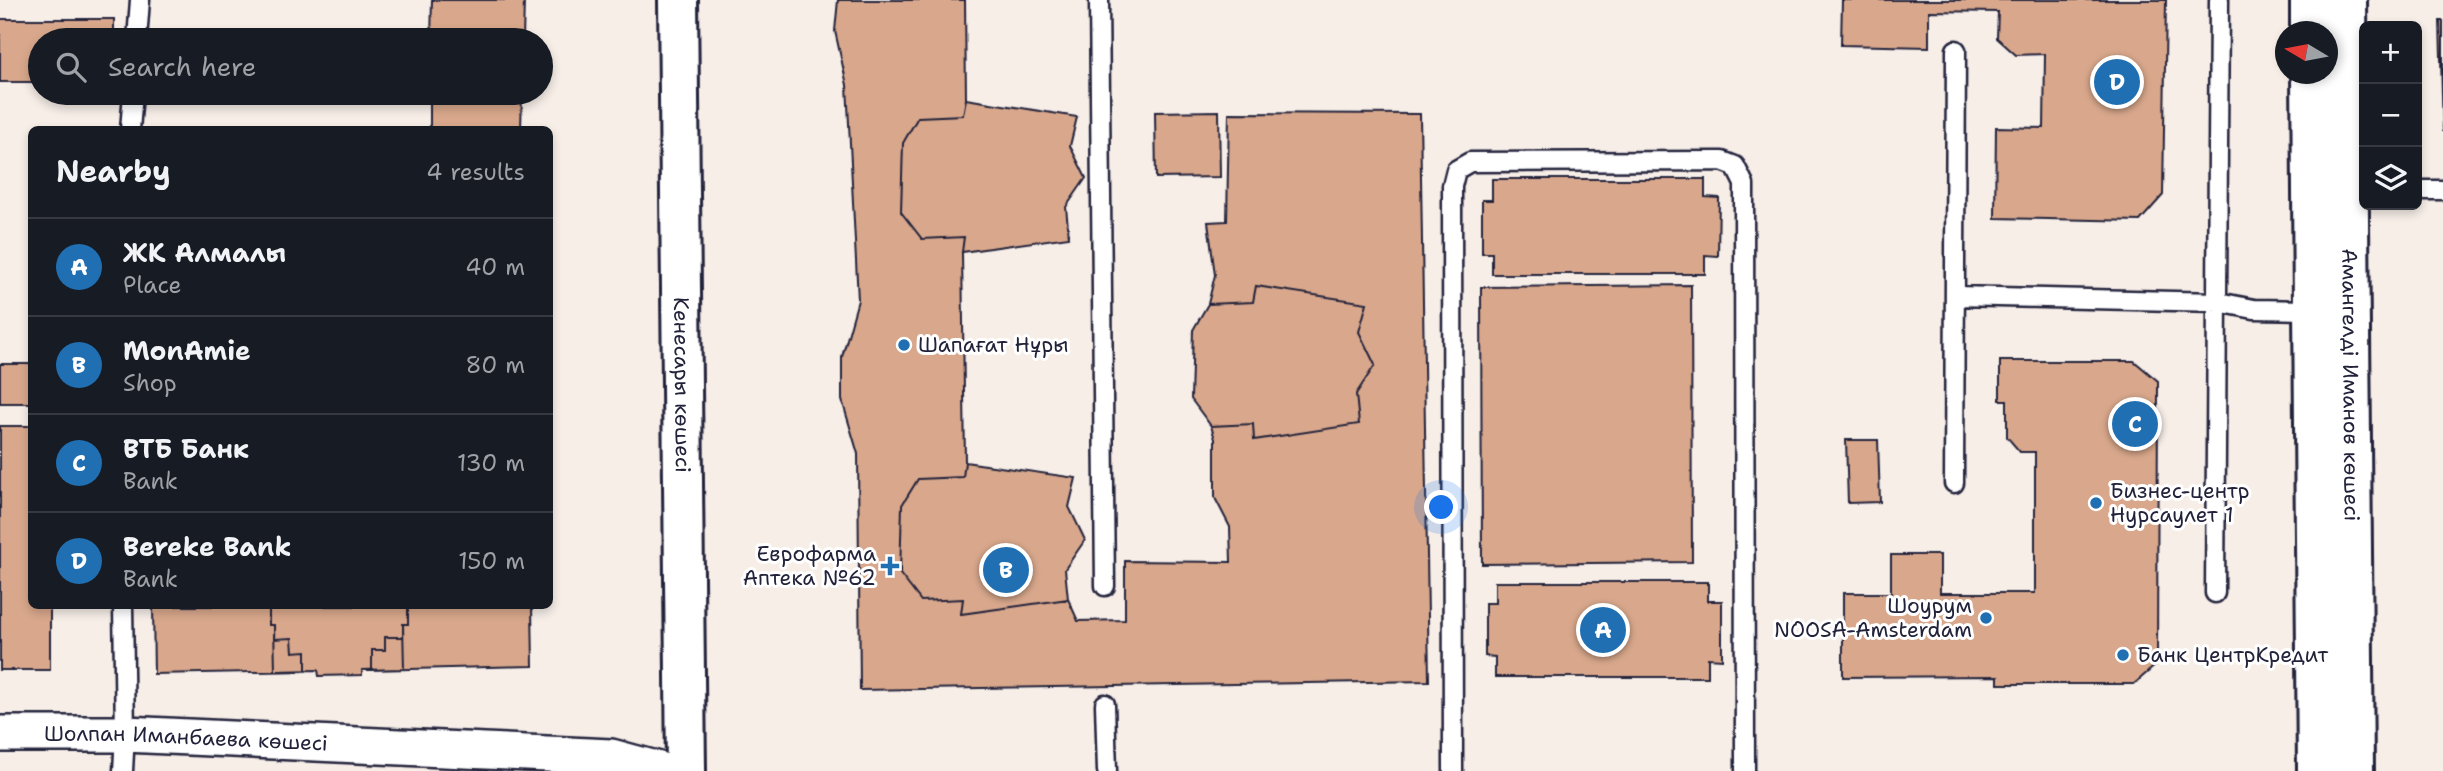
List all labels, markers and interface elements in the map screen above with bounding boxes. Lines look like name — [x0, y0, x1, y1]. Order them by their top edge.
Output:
north arrow — [2275, 21, 2338, 84]
map controls — [2359, 21, 2422, 210]
button: + — [2359, 21, 2422, 84]
search box — [28, 28, 553, 105]
icon: search — [52, 48, 90, 86]
text: Search here — [108, 49, 257, 84]
pin: D — [2094, 56, 2140, 108]
button: − — [2359, 84, 2422, 147]
button: layers — [2359, 147, 2422, 210]
text: Nearby — [56, 151, 171, 192]
text: 4 results — [426, 157, 525, 187]
text: ЖК Алмалы — [123, 235, 286, 270]
street label: Амангелді Иманов көшесі — [2335, 248, 2366, 522]
text: A — [70, 252, 88, 282]
text: 40 m — [465, 252, 525, 282]
text: Place — [123, 270, 182, 300]
street label: Кенесары көшесі — [667, 297, 697, 473]
place label: Шапағат Нұры — [918, 331, 1068, 359]
text: MonAmie — [123, 333, 251, 368]
marker: Шапағат Нұры — [896, 337, 912, 353]
text: B — [72, 350, 86, 380]
text: 80 m — [466, 350, 525, 380]
text: Shop — [123, 368, 177, 398]
pin: C — [2112, 398, 2158, 450]
text: ВТБ Банк — [123, 431, 249, 466]
text: C — [72, 448, 86, 478]
text: 130 m — [457, 448, 525, 478]
text: Bank — [123, 466, 178, 496]
place label: Бизнес-центр Нурсаулет 1 — [2110, 477, 2250, 529]
your location — [1424, 490, 1458, 524]
marker: Бизнес-центр Нурсаулет 1 — [2088, 495, 2104, 511]
text: Bereke Bank — [123, 529, 291, 564]
place label: Еврофарма Аптека №62 — [743, 540, 876, 592]
pin: B — [983, 544, 1029, 596]
text: D — [71, 546, 87, 576]
text: 150 m — [458, 546, 525, 576]
marker: Еврофарма Аптека №62 — [882, 558, 898, 574]
text: Bank — [123, 564, 178, 594]
place label: Шоурум NOOSA-Amsterdam — [1774, 592, 1972, 644]
pin: A — [1580, 604, 1626, 656]
marker: Шоурум NOOSA-Amsterdam — [1978, 610, 1994, 626]
place label: Банк ЦентрКредит — [2137, 641, 2328, 669]
marker: Банк ЦентрКредит — [2115, 647, 2131, 663]
street label: Шолпан Иманбаева көшесі — [44, 720, 329, 758]

